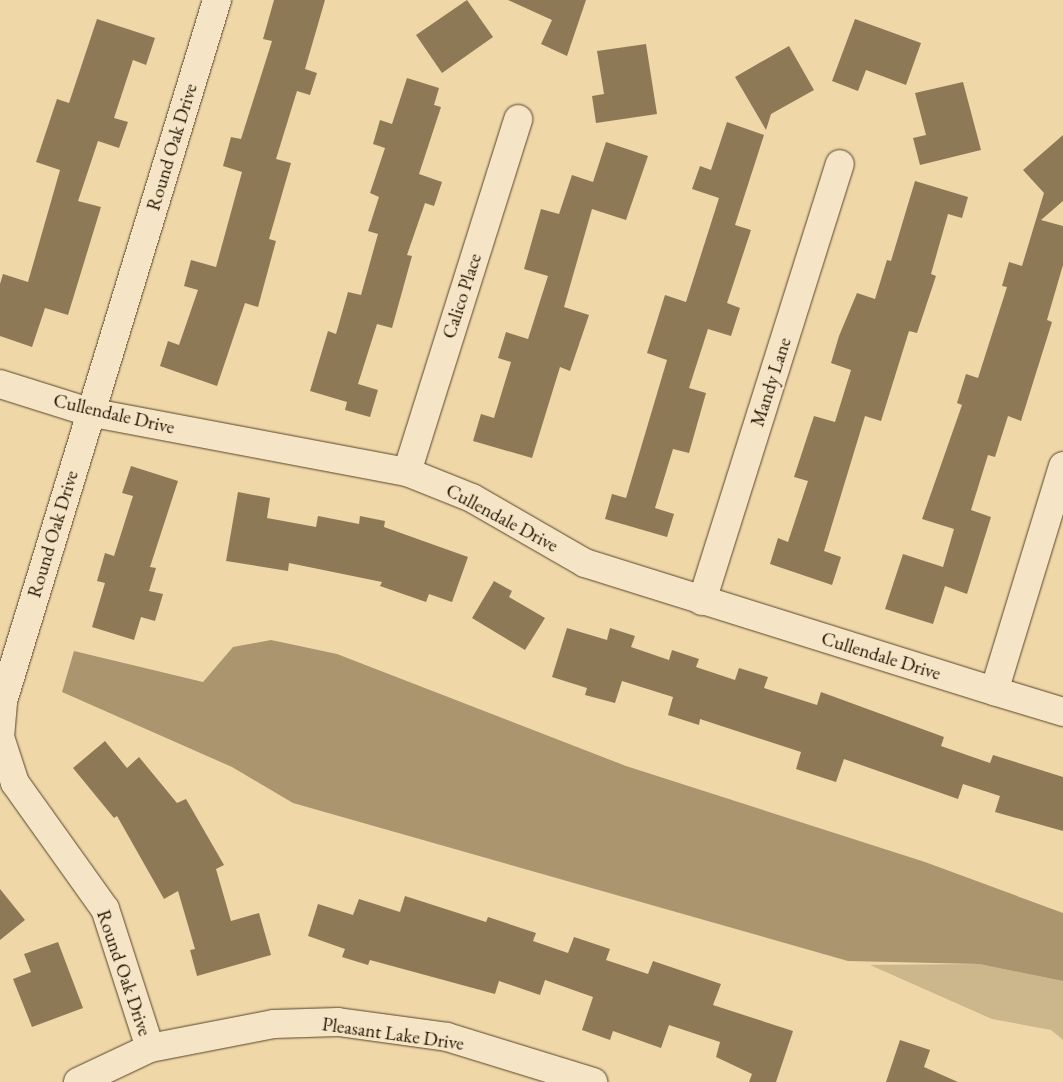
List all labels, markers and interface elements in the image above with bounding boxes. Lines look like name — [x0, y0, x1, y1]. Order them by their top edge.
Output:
street label: Round Oak Drive — [142, 81, 202, 213]
street label: Calico Place — [438, 251, 486, 341]
street label: Mandy Lane — [746, 335, 796, 429]
street label: Cullendale Drive — [51, 389, 177, 439]
street label: Round Oak Drive — [23, 468, 83, 600]
street label: Cullendale Drive — [442, 479, 562, 557]
street label: Cullendale Drive — [819, 627, 943, 685]
street label: Round Oak Drive — [92, 907, 156, 1039]
street label: Pleasant Lake Drive — [321, 1013, 465, 1055]

